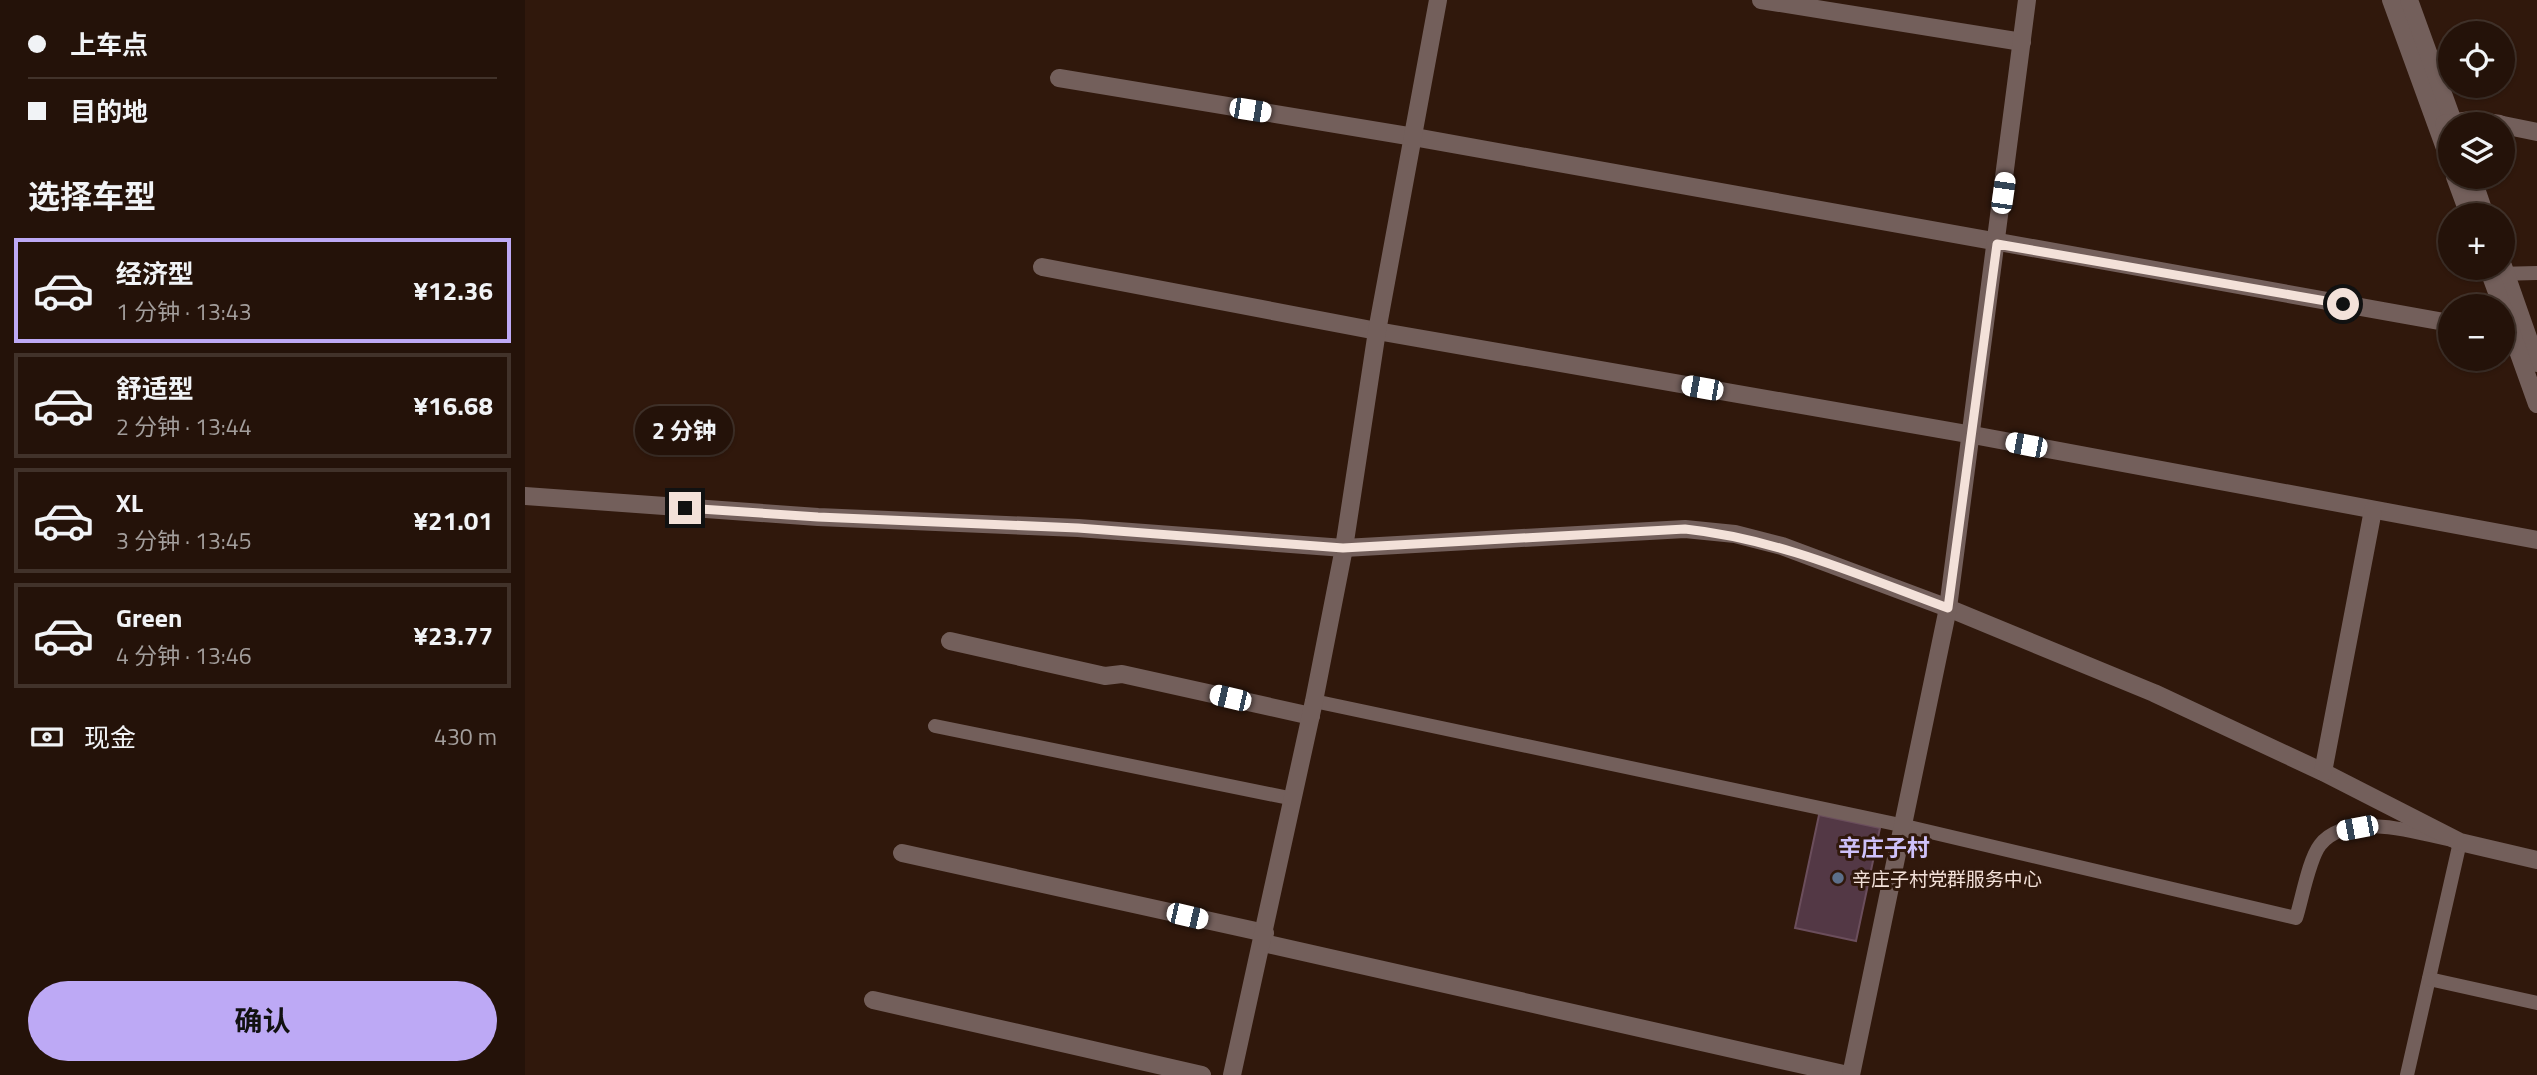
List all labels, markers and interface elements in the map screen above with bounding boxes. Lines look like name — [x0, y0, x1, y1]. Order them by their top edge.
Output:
map controls — [2438, 21, 2515, 371]
button: locate — [2438, 21, 2515, 98]
text: 上车点 — [70, 25, 148, 64]
text: 目的地 — [70, 92, 148, 131]
car — [1228, 96, 1273, 124]
button: layers — [2438, 112, 2515, 189]
car — [1990, 171, 2017, 215]
text: 选择车型 — [28, 172, 156, 220]
button: + — [2438, 203, 2515, 280]
text: 经济型 — [116, 254, 194, 293]
icon: car — [32, 259, 95, 322]
text: ¥12.36 — [414, 271, 493, 310]
route start — [2327, 288, 2359, 320]
text: 1 分钟 · 13:43 — [116, 294, 252, 329]
button: − — [2438, 294, 2515, 371]
text: 舒适型 — [116, 369, 194, 408]
icon: car — [32, 374, 95, 437]
car — [1680, 374, 1725, 402]
text: ¥16.68 — [414, 386, 493, 425]
callout: 2 分钟 — [636, 406, 734, 456]
text: 2 分钟 · 13:44 — [116, 409, 252, 444]
text: 2 分钟 — [652, 413, 716, 448]
car — [2004, 431, 2049, 459]
text: XL — [116, 483, 143, 522]
icon: car — [32, 489, 95, 552]
route end — [669, 492, 701, 524]
text: ¥21.01 — [414, 501, 493, 540]
text: 3 分钟 · 13:45 — [116, 523, 252, 558]
text: Green — [116, 598, 182, 637]
icon: car — [32, 604, 95, 667]
text: ¥23.77 — [414, 616, 493, 655]
text: 4 分钟 · 13:46 — [116, 638, 252, 673]
car — [1208, 683, 1253, 713]
icon: cash — [28, 718, 66, 756]
text: 现金 — [84, 718, 136, 757]
text: 430 m — [434, 719, 497, 754]
car — [2335, 814, 2380, 842]
district label: 辛庄子村 — [1838, 830, 1930, 865]
place label: 辛庄子村党群服务中心 — [1852, 864, 2042, 893]
marker: 辛庄子村党群服务中心 — [1830, 870, 1846, 886]
car — [1165, 901, 1210, 931]
button: 确认 — [28, 981, 497, 1061]

